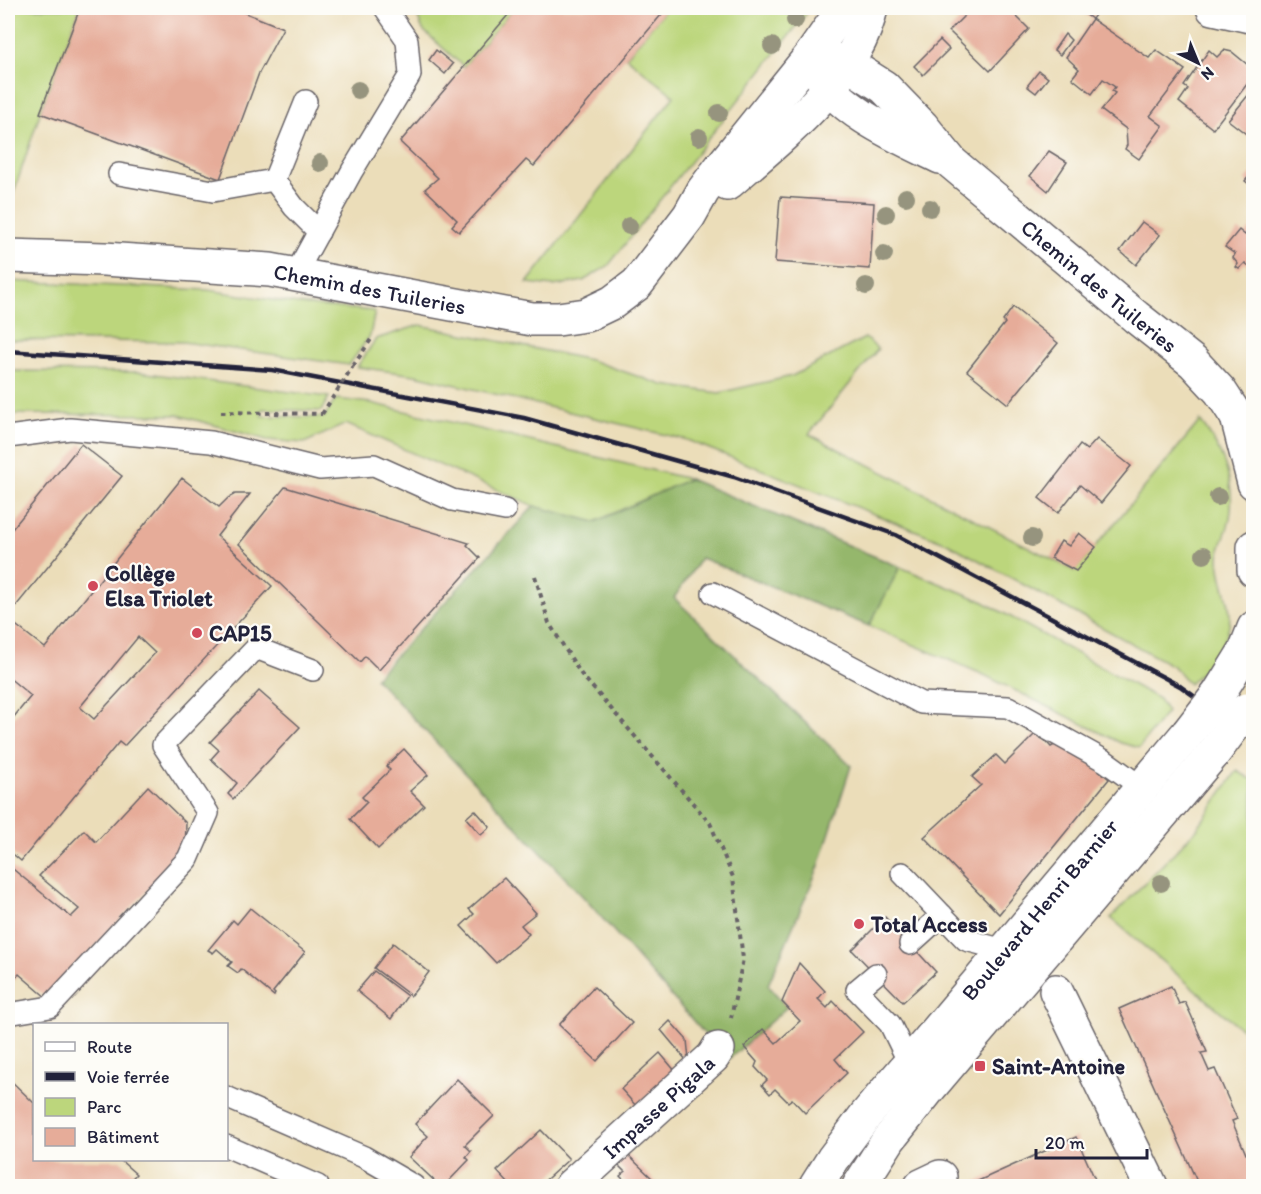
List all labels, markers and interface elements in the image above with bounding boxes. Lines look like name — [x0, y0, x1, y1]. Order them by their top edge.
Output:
north arrow — [1168, 33, 1228, 93]
text: N — [1197, 63, 1218, 84]
street label: Chemin des Tuileries — [1016, 213, 1183, 358]
street label: Chemin des Tuileries — [272, 257, 468, 320]
place label: Collège Elsa Triolet — [105, 560, 213, 612]
marker: Collège Elsa Triolet — [86, 579, 100, 593]
place label: CAP15 — [209, 620, 272, 647]
marker: CAP15 — [190, 626, 204, 640]
street label: Boulevard Henri Barnier — [955, 813, 1124, 1006]
place label: Total Access — [870, 911, 988, 938]
marker: Total Access — [852, 917, 866, 931]
legend — [33, 1023, 228, 1161]
text: Route — [87, 1036, 132, 1058]
street label: Impasse Pigala — [597, 1049, 720, 1164]
place label: Saint-Antoine — [992, 1053, 1125, 1080]
marker: Saint-Antoine — [973, 1059, 987, 1073]
text: Voie ferrée — [87, 1066, 169, 1088]
text: Parc — [87, 1096, 121, 1118]
scale bar — [1036, 1122, 1147, 1160]
text: Bâtiment — [87, 1126, 160, 1148]
text: 20 m — [1045, 1132, 1085, 1154]

